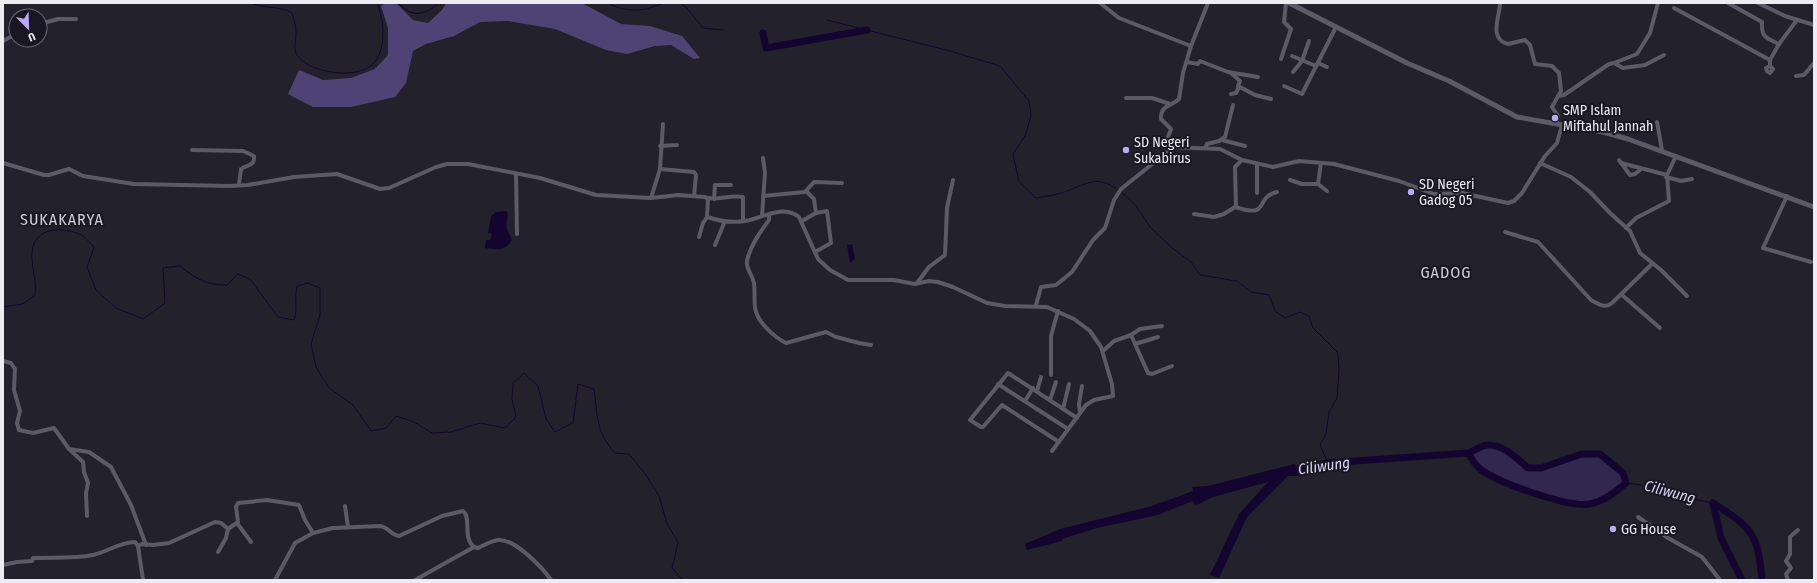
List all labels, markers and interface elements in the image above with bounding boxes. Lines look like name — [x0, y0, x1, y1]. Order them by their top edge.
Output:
north arrow — [8, 8, 48, 48]
text: U — [26, 29, 37, 44]
place label: SMP Islam Miftahul Jannah — [1563, 102, 1653, 135]
marker: SMP Islam Miftahul Jannah — [1550, 113, 1560, 123]
place label: SD Negeri Sukabirus — [1134, 134, 1191, 167]
marker: SD Negeri Sukabirus — [1121, 145, 1131, 155]
place label: SD Negeri Gadog 05 — [1419, 176, 1474, 209]
marker: SD Negeri Gadog 05 — [1406, 187, 1416, 197]
district label: SUKAKARYA — [20, 210, 104, 229]
district label: GADOG — [1420, 263, 1472, 282]
water label: Ciliwung — [1297, 453, 1351, 479]
water label: Ciliwung — [1642, 477, 1698, 507]
place label: GG House — [1621, 521, 1676, 538]
marker: GG House — [1608, 524, 1618, 534]

